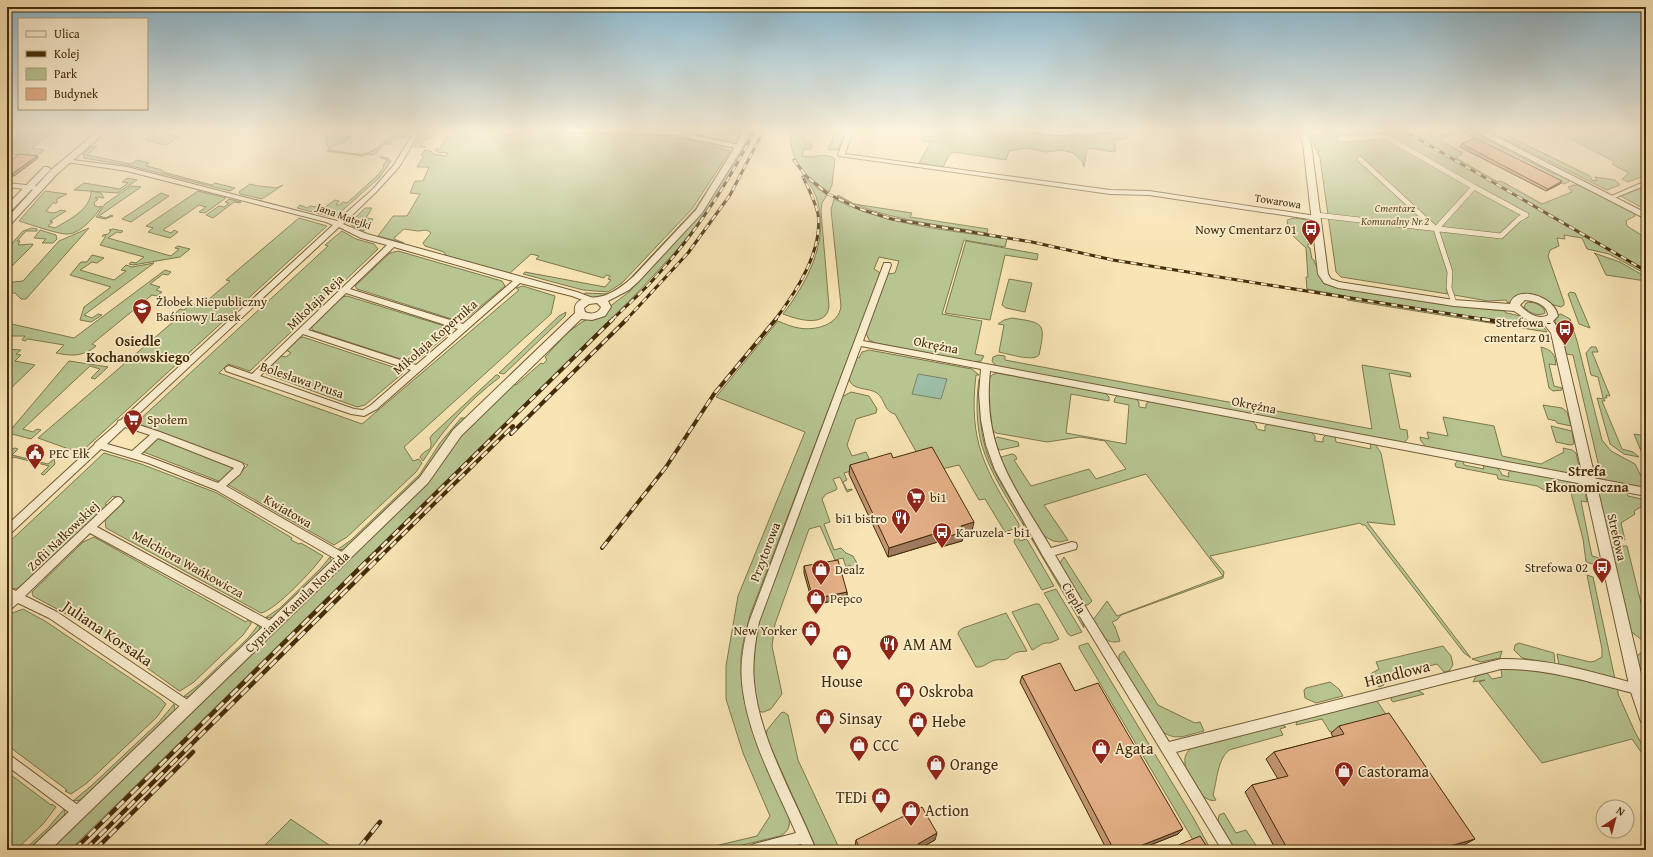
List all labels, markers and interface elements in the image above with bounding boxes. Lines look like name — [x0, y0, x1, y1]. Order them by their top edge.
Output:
legend — [18, 18, 148, 110]
text: Ulica — [54, 25, 80, 42]
text: Kolej — [54, 45, 79, 62]
text: Park — [54, 65, 78, 82]
text: Budynek — [54, 85, 99, 102]
street label: Towarowa — [1254, 189, 1303, 213]
street label: Jana Matejki — [312, 198, 374, 233]
park label: Cmentarz Komunalny Nr 2 — [1360, 200, 1429, 229]
bus stop icon: Nowy Cmentarz 01 — [1300, 218, 1322, 246]
place label: Nowy Cmentarz 01 — [1195, 220, 1297, 239]
street label: Mikołaja Reja — [282, 269, 348, 334]
place label: Żłobek Niepubliczny Baśniowy Lasek — [156, 292, 268, 326]
street label: Mikołaja Kopernika — [389, 294, 482, 379]
school or university icon: Żłobek Niepubliczny Baśniowy Lasek — [131, 297, 153, 325]
place label: Strefowa - cmentarz 01 — [1484, 313, 1552, 347]
bus stop icon: Strefowa - cmentarz 01 — [1554, 318, 1576, 346]
district label: Osiedle Kochanowskiego — [86, 331, 190, 367]
street label: Okrężna — [912, 331, 961, 359]
street label: Bolesława Prusa — [258, 357, 347, 403]
street label: Okrężna — [1230, 391, 1279, 419]
supermarket icon: Społem — [122, 408, 144, 436]
place label: Społem — [147, 410, 188, 429]
public building icon: PEC Ełk — [24, 442, 46, 470]
place label: PEC Ełk — [49, 444, 90, 463]
district label: Strefa Ekonomiczna — [1545, 461, 1629, 497]
supermarket icon: bi1 — [905, 486, 927, 514]
place label: bi1 — [930, 488, 947, 507]
street label: Kwiatowa — [260, 490, 316, 533]
street label: Zofii Nałkowskiej — [23, 497, 103, 575]
restaurant icon: bi1 bistro — [890, 507, 912, 535]
place label: bi1 bistro — [836, 509, 887, 528]
street label: Strefowa — [1602, 511, 1632, 563]
street label: Przytorowa — [745, 519, 785, 585]
bus stop icon: Karuzela - bi1 — [931, 521, 953, 549]
place label: Karuzela - bi1 — [956, 523, 1031, 542]
street label: Melchiora Wańkowicza — [129, 525, 248, 603]
street label: Cypriana Kamila Norwida — [240, 546, 354, 657]
bus stop icon: Strefowa 02 — [1591, 556, 1613, 584]
shop icon: Dealz — [810, 558, 832, 586]
place label: Strefowa 02 — [1525, 558, 1588, 577]
place label: Dealz — [835, 560, 865, 579]
street label: Ciepła — [1057, 579, 1091, 618]
shop icon: Pepco — [805, 587, 827, 615]
place label: Pepco — [830, 589, 863, 608]
street label: Juliana Korsaka — [56, 593, 158, 672]
shop icon: New Yorker — [800, 619, 822, 647]
place label: New Yorker — [733, 621, 798, 640]
place label: AM AM — [903, 632, 952, 656]
restaurant icon: AM AM — [878, 633, 900, 661]
shop icon: House — [831, 643, 853, 671]
street label: Handlowa — [1362, 653, 1433, 693]
place label: House — [821, 669, 863, 693]
place label: Oskroba — [919, 679, 974, 703]
shop icon: Oskroba — [894, 680, 916, 708]
place label: Sinsay — [839, 706, 882, 730]
shop icon: Sinsay — [814, 707, 836, 735]
place label: Hebe — [932, 709, 966, 733]
shop icon: Hebe — [907, 710, 929, 738]
place label: CCC — [873, 733, 899, 757]
shop icon: CCC — [848, 734, 870, 762]
place label: Agata — [1115, 736, 1154, 760]
shop icon: Agata — [1090, 737, 1112, 765]
place label: Orange — [950, 752, 998, 776]
shop icon: Orange — [925, 753, 947, 781]
place label: Castorama — [1358, 759, 1429, 783]
shop icon: Castorama — [1333, 760, 1355, 788]
place label: TEDi — [836, 785, 868, 809]
shop icon: TEDi — [870, 786, 892, 814]
place label: Action — [925, 798, 969, 822]
shop icon: Action — [900, 799, 922, 827]
north arrow — [1595, 799, 1635, 839]
text: N — [1613, 802, 1629, 820]

